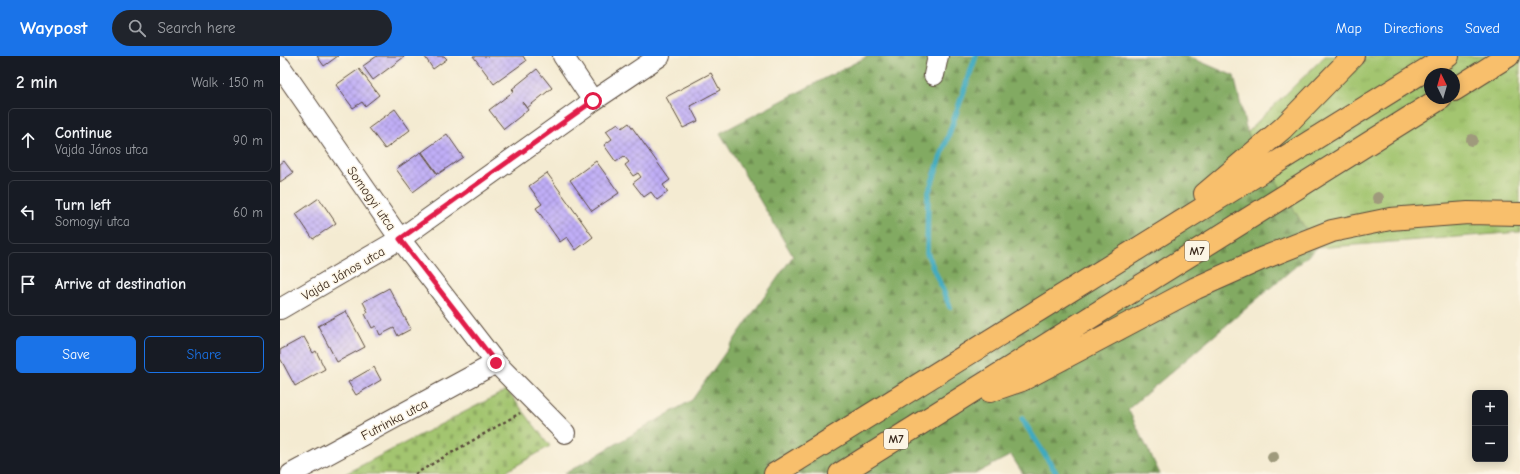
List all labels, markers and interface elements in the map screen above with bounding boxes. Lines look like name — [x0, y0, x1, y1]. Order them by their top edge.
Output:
search box — [112, 10, 392, 46]
text: Waypost — [20, 17, 88, 39]
icon: search — [126, 17, 148, 39]
text: Search here — [158, 19, 236, 37]
text: Map — [1335, 20, 1362, 37]
text: Directions — [1384, 20, 1443, 37]
text: Saved — [1465, 20, 1500, 37]
north arrow — [1424, 68, 1460, 104]
text: 2 min — [16, 73, 57, 92]
text: Walk · 150 m — [192, 75, 264, 90]
route start — [584, 92, 602, 110]
text: Continue — [55, 124, 112, 142]
icon: ahead — [17, 129, 39, 151]
text: 90 m — [233, 133, 263, 148]
text: Vajda János utca — [55, 142, 148, 157]
street label: Somogyi utca — [344, 163, 399, 233]
text: Turn left — [55, 196, 111, 214]
icon: left — [17, 201, 39, 223]
text: 60 m — [233, 205, 263, 220]
text: Somogyi utca — [55, 214, 130, 229]
road number: M7 — [1185, 241, 1209, 261]
street label: Vajda János utca — [299, 244, 387, 303]
icon: arrive — [17, 273, 39, 295]
text: Arrive at destination — [55, 275, 186, 293]
button: Save — [16, 336, 136, 373]
button: Share — [144, 336, 264, 373]
route end — [487, 354, 505, 372]
map controls — [1472, 390, 1508, 462]
button: + — [1472, 390, 1508, 426]
street label: Futrinka utca — [358, 396, 430, 443]
button: − — [1472, 426, 1508, 462]
road number: M7 — [884, 429, 908, 449]

